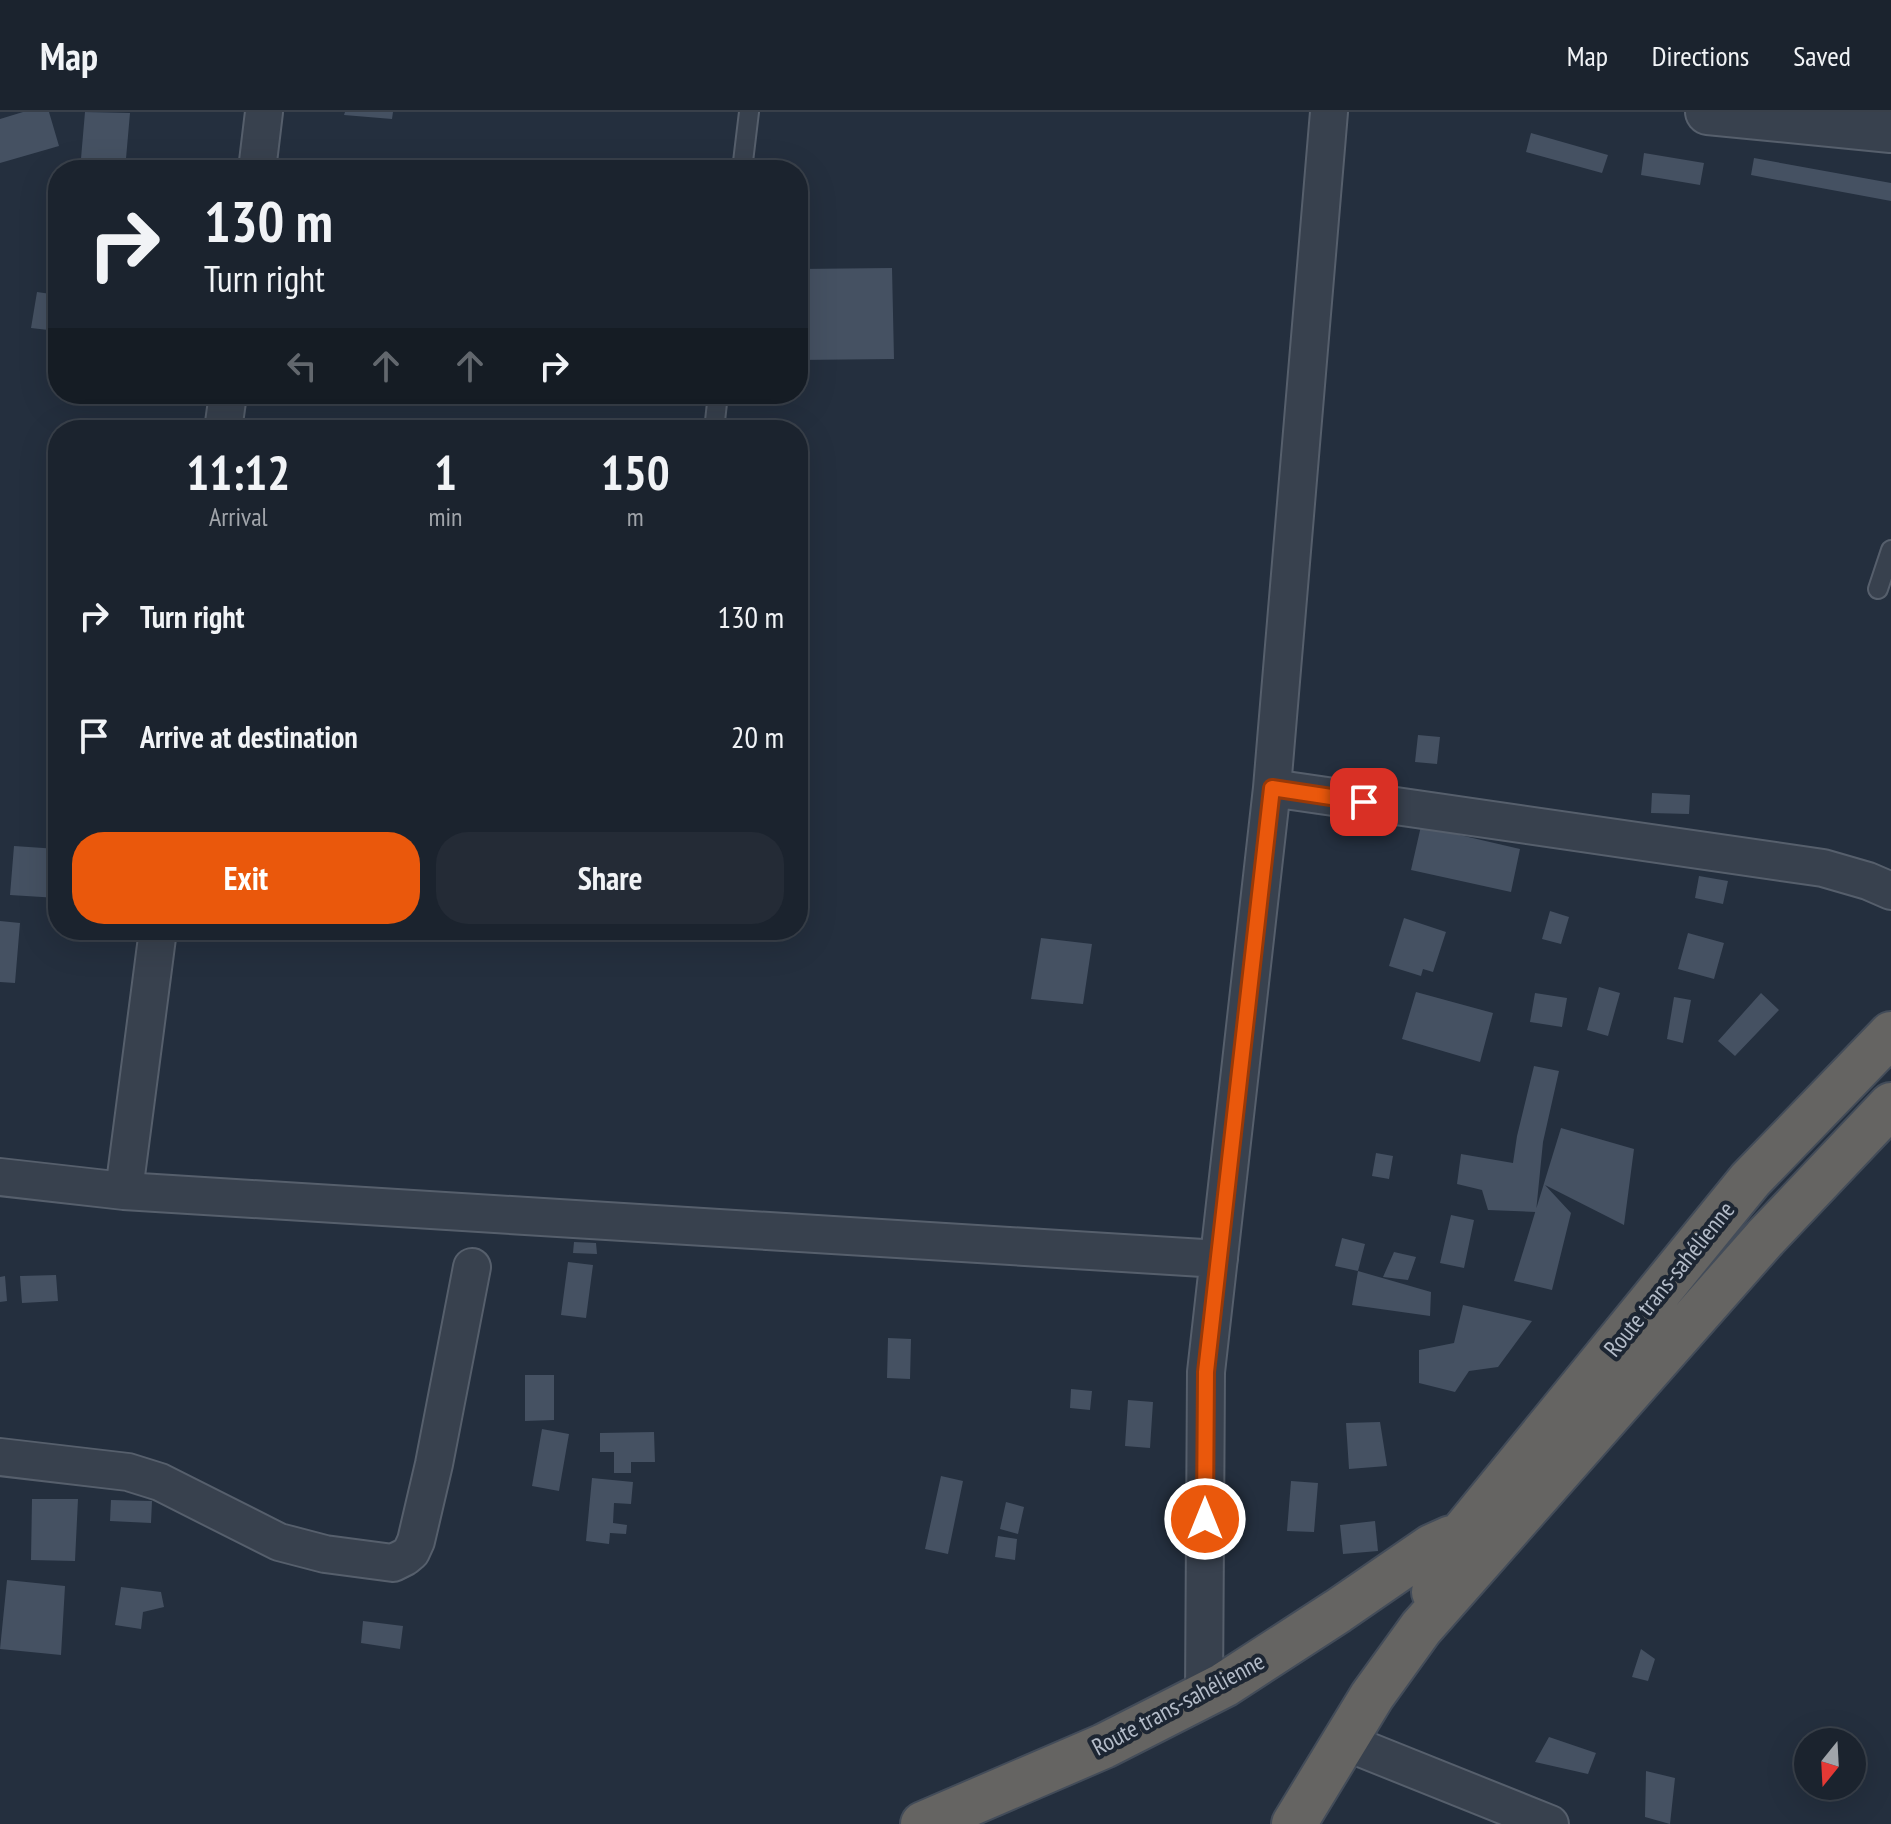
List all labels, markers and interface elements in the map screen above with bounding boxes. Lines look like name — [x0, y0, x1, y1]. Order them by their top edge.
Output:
text: Map — [40, 31, 98, 80]
text: Map — [1567, 37, 1608, 74]
text: Directions — [1652, 37, 1749, 74]
text: Saved — [1793, 37, 1851, 74]
text: 130 m — [204, 185, 333, 257]
icon: right — [72, 192, 176, 296]
text: Turn right — [204, 255, 325, 302]
icon: left — [280, 344, 324, 388]
icon: ahead — [364, 344, 408, 388]
icon: ahead — [448, 344, 492, 388]
icon: right — [532, 344, 576, 388]
text: 11:12 — [186, 441, 290, 503]
text: 1 — [434, 441, 457, 503]
text: 150 — [601, 441, 670, 503]
text: Arrival — [209, 500, 268, 533]
text: min — [428, 500, 462, 533]
text: m — [627, 500, 644, 533]
icon: right — [72, 594, 116, 638]
text: Turn right — [140, 597, 244, 636]
text: 130 m — [718, 597, 784, 636]
icon: arrive — [72, 714, 116, 758]
text: Arrive at destination — [140, 717, 358, 756]
text: 20 m — [731, 717, 784, 756]
pin — [1330, 768, 1398, 836]
icon: arrive — [1342, 780, 1386, 824]
button: Exit — [72, 832, 420, 924]
button: Share — [436, 832, 784, 924]
street label: Route trans-sahélienne — [1597, 1195, 1741, 1363]
position arrow — [1163, 1477, 1247, 1561]
street label: Route trans-sahélienne — [1086, 1645, 1270, 1763]
north arrow — [1794, 1728, 1866, 1800]
map controls — [1794, 1728, 1866, 1800]

